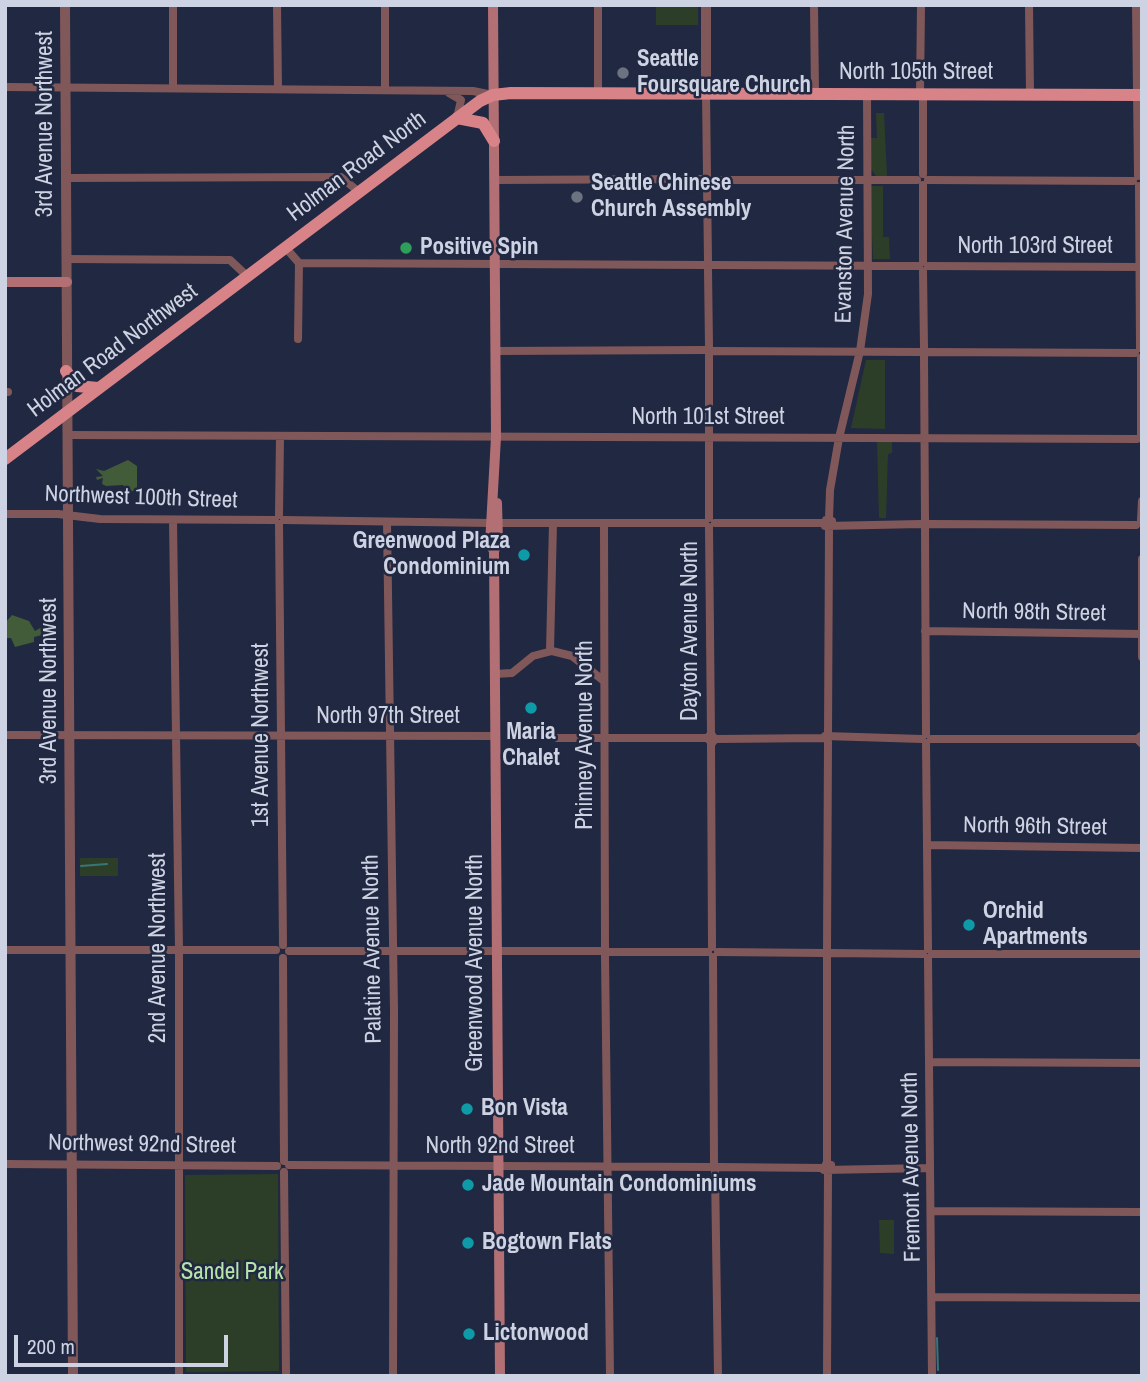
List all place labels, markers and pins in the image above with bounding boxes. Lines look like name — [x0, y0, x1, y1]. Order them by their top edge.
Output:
place label: Seattle Foursquare Church — [637, 46, 811, 100]
marker: Seattle Foursquare Church — [615, 65, 631, 81]
place label: Seattle Chinese Church Assembly — [591, 170, 751, 224]
marker: Seattle Chinese Church Assembly — [569, 189, 585, 205]
place label: Positive Spin — [420, 234, 538, 262]
marker: Positive Spin — [398, 240, 414, 256]
place label: Greenwood Plaza Condominium — [353, 528, 510, 582]
marker: Greenwood Plaza Condominium — [516, 547, 532, 563]
marker: Maria Chalet — [523, 700, 539, 716]
place label: Maria Chalet — [502, 719, 560, 773]
place label: Orchid Apartments — [983, 898, 1088, 952]
marker: Orchid Apartments — [961, 917, 977, 933]
place label: Bon Vista — [481, 1095, 568, 1123]
marker: Bon Vista — [459, 1101, 475, 1117]
place label: Jade Mountain Condominiums — [482, 1171, 757, 1199]
marker: Jade Mountain Condominiums — [460, 1177, 476, 1193]
place label: Bogtown Flats — [482, 1229, 612, 1257]
marker: Bogtown Flats — [460, 1235, 476, 1251]
place label: Lictonwood — [483, 1320, 589, 1348]
marker: Lictonwood — [461, 1326, 477, 1342]

